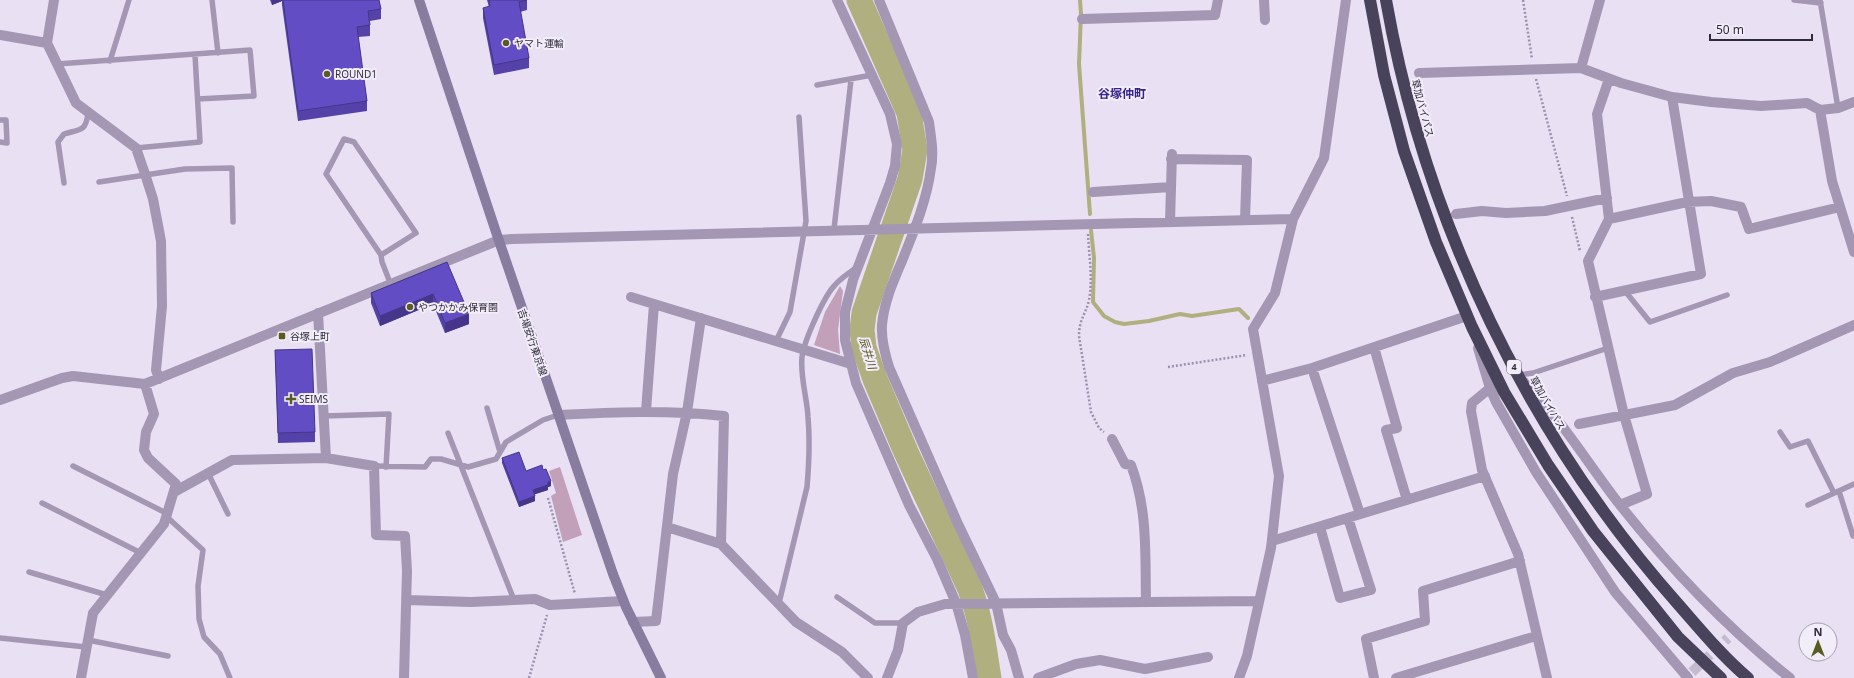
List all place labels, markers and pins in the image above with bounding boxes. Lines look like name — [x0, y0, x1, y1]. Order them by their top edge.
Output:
place label: ヤマト運輸 — [514, 36, 564, 50]
marker: ヤマト運輸 — [501, 38, 511, 48]
place label: ROUND1 — [335, 67, 377, 81]
marker: ROUND1 — [322, 69, 332, 79]
place label: やつかかみ保育園 — [418, 300, 498, 314]
marker: やつかかみ保育園 — [405, 302, 415, 312]
place label: 谷塚上町 — [290, 329, 330, 343]
marker: 谷塚上町 — [277, 331, 287, 341]
place label: SEIMS — [299, 392, 329, 406]
marker: SEIMS — [286, 394, 296, 404]

